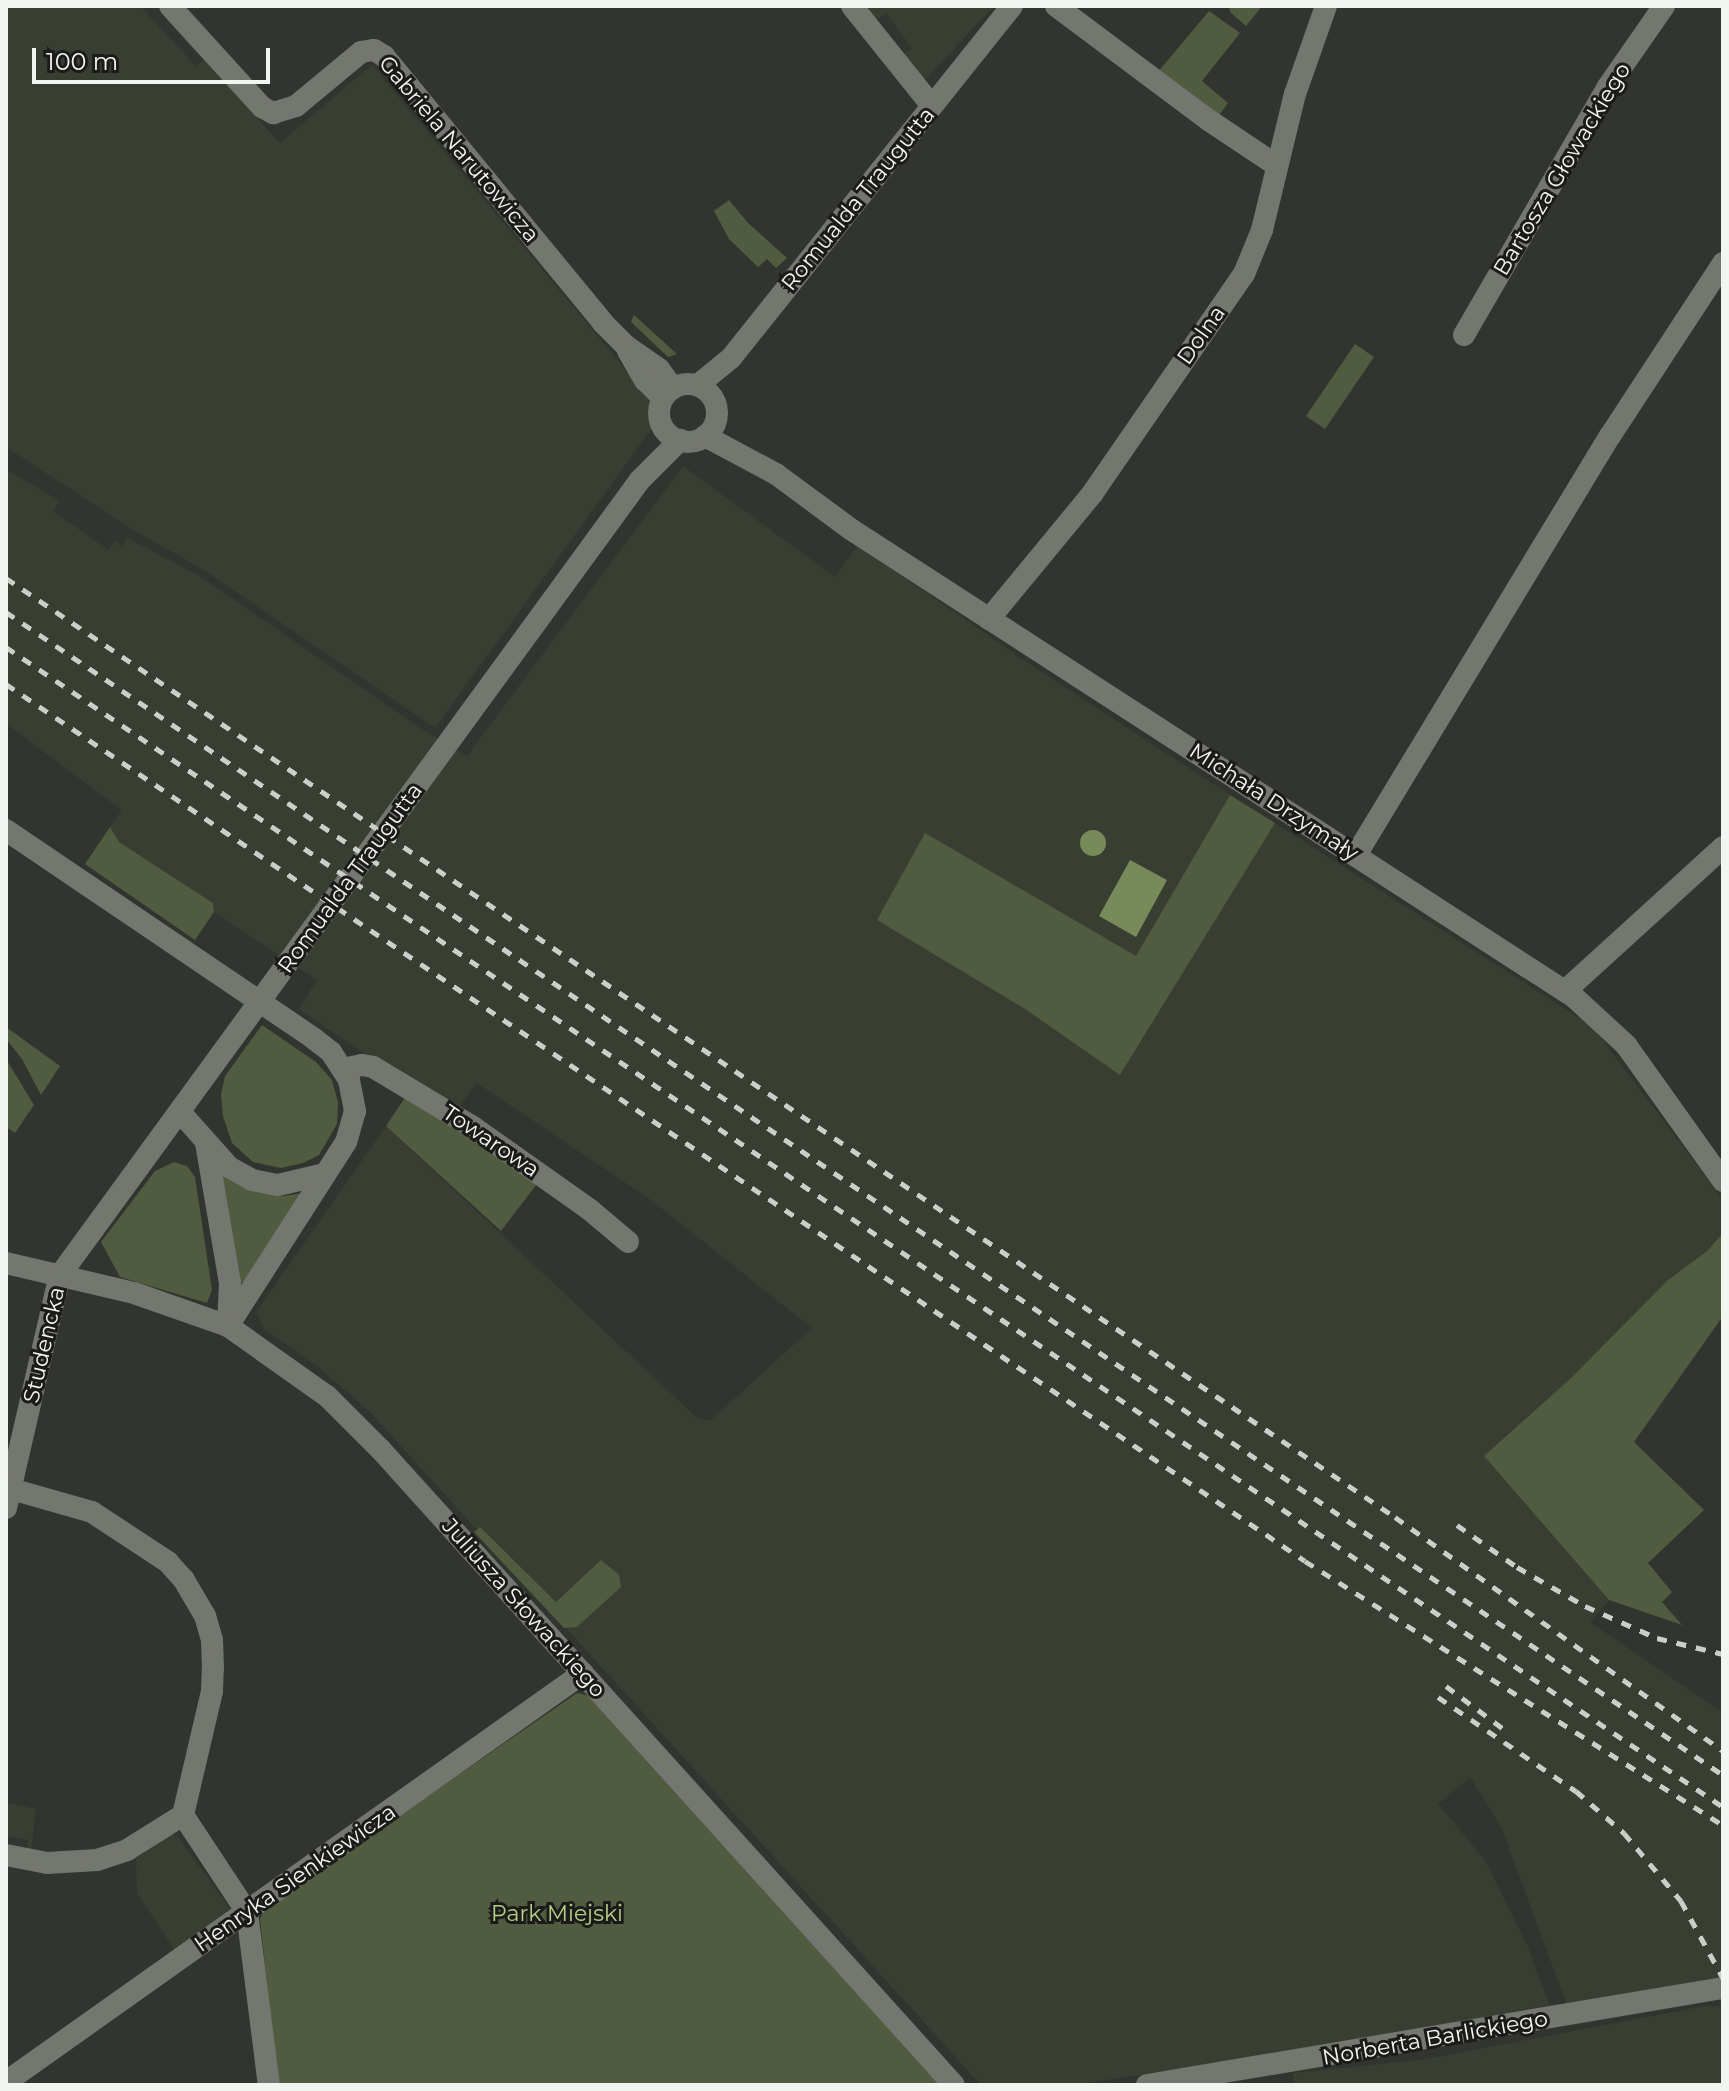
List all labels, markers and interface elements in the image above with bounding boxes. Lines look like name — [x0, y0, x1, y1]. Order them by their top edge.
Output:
scale bar — [36, 32, 274, 82]
text: 100 m — [46, 47, 118, 76]
street label: Gabriela Narutowicza — [373, 50, 545, 248]
street label: Bartosza Głowackiego — [1488, 58, 1636, 280]
street label: Romualda Traugutta — [776, 102, 940, 296]
street label: Dolna — [1171, 301, 1231, 369]
street label: Michała Drzymały — [1185, 738, 1363, 866]
street label: Romualda Traugutta — [272, 778, 428, 978]
street label: Towarowa — [438, 1099, 544, 1183]
street label: Studencka — [18, 1284, 70, 1406]
street label: Juliusza Słowackiego — [437, 1513, 611, 1703]
street label: Henryka Sienkiewicza — [189, 1798, 401, 1958]
park label: Park Miejski — [491, 1901, 623, 1927]
street label: Norberta Barlickiego — [1320, 2005, 1550, 2071]

